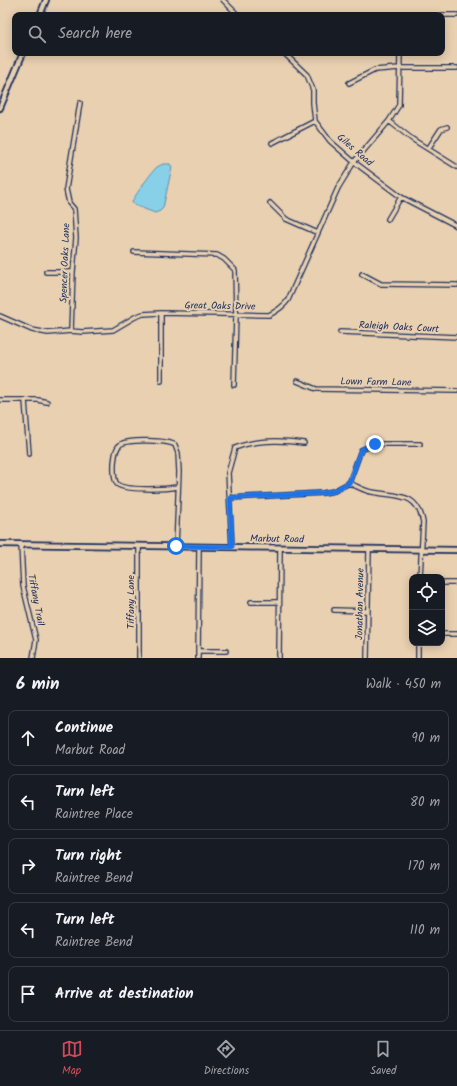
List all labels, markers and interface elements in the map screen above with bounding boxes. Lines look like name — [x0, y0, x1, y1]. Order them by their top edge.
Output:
search box — [12, 12, 445, 56]
text: Search here — [58, 22, 132, 46]
icon: search — [26, 23, 48, 45]
street label: Giles Road — [333, 130, 378, 171]
street label: Spencer Oaks Lane — [56, 222, 74, 303]
street label: Great Oaks Drive — [184, 297, 256, 315]
street label: Raleigh Oaks Court — [358, 317, 440, 337]
street label: Lown Farm Lane — [340, 373, 412, 391]
route end — [366, 435, 384, 453]
street label: Marbut Road — [250, 531, 305, 547]
route start — [167, 537, 185, 555]
street label: Jonathan Avenue — [351, 567, 369, 640]
street label: Tiffany Trail — [23, 573, 49, 628]
map controls — [409, 574, 445, 646]
button: locate — [409, 574, 445, 610]
street label: Tiffany Lane — [123, 575, 139, 629]
button: layers — [409, 610, 445, 646]
text: 6 min — [16, 671, 60, 698]
text: Walk · 450 m — [366, 674, 441, 695]
text: Continue — [55, 716, 113, 740]
icon: ahead — [17, 727, 39, 749]
text: 90 m — [412, 728, 440, 749]
text: Marbut Road — [55, 740, 125, 761]
text: Turn left — [55, 780, 115, 804]
icon: left — [17, 791, 39, 813]
text: 80 m — [410, 792, 440, 813]
text: Raintree Place — [55, 804, 133, 825]
text: Turn right — [55, 844, 122, 868]
icon: right — [17, 855, 39, 877]
text: 170 m — [408, 856, 440, 877]
text: Raintree Bend — [55, 868, 133, 889]
text: Turn left — [55, 908, 115, 932]
icon: left — [17, 919, 39, 941]
text: 110 m — [410, 920, 440, 941]
text: Raintree Bend — [55, 932, 133, 953]
text: Arrive at destination — [55, 982, 194, 1006]
icon: arrive — [17, 983, 39, 1005]
tab: Map — [61, 1038, 83, 1080]
tab: Directions — [204, 1038, 249, 1080]
tab: Saved — [370, 1038, 396, 1080]

